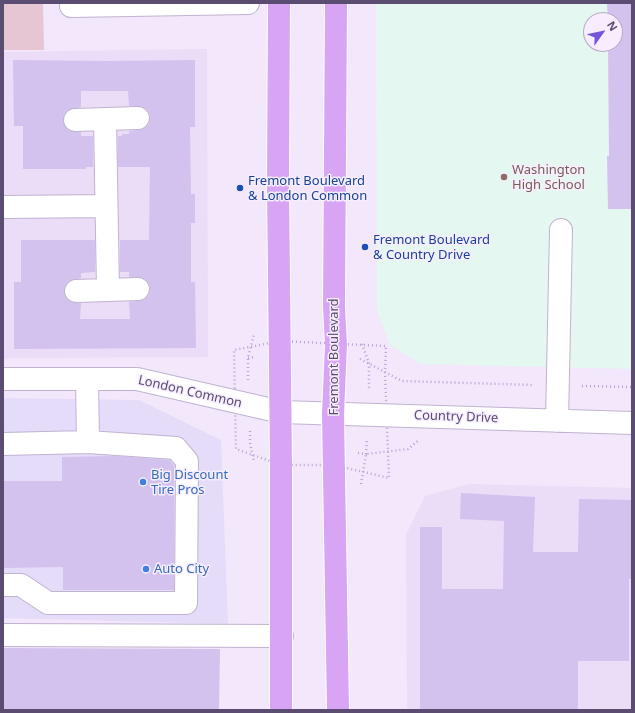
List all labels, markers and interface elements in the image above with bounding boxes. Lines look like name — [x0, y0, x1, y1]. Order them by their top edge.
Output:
north arrow — [583, 12, 623, 52]
text: N — [604, 18, 621, 34]
place label: Washington High School — [512, 162, 585, 193]
marker: Washington High School — [499, 172, 509, 182]
place label: Fremont Boulevard & London Common — [248, 173, 367, 204]
marker: Fremont Boulevard & London Common — [235, 183, 245, 193]
place label: Fremont Boulevard & Country Drive — [373, 232, 490, 263]
marker: Fremont Boulevard & Country Drive — [360, 242, 370, 252]
street label: Fremont Boulevard — [326, 298, 342, 416]
street label: London Common — [136, 372, 244, 412]
street label: Country Drive — [414, 408, 498, 426]
place label: Big Discount Tire Pros — [151, 467, 228, 498]
marker: Big Discount Tire Pros — [138, 477, 148, 487]
place label: Auto City — [154, 561, 209, 577]
marker: Auto City — [141, 564, 151, 574]

